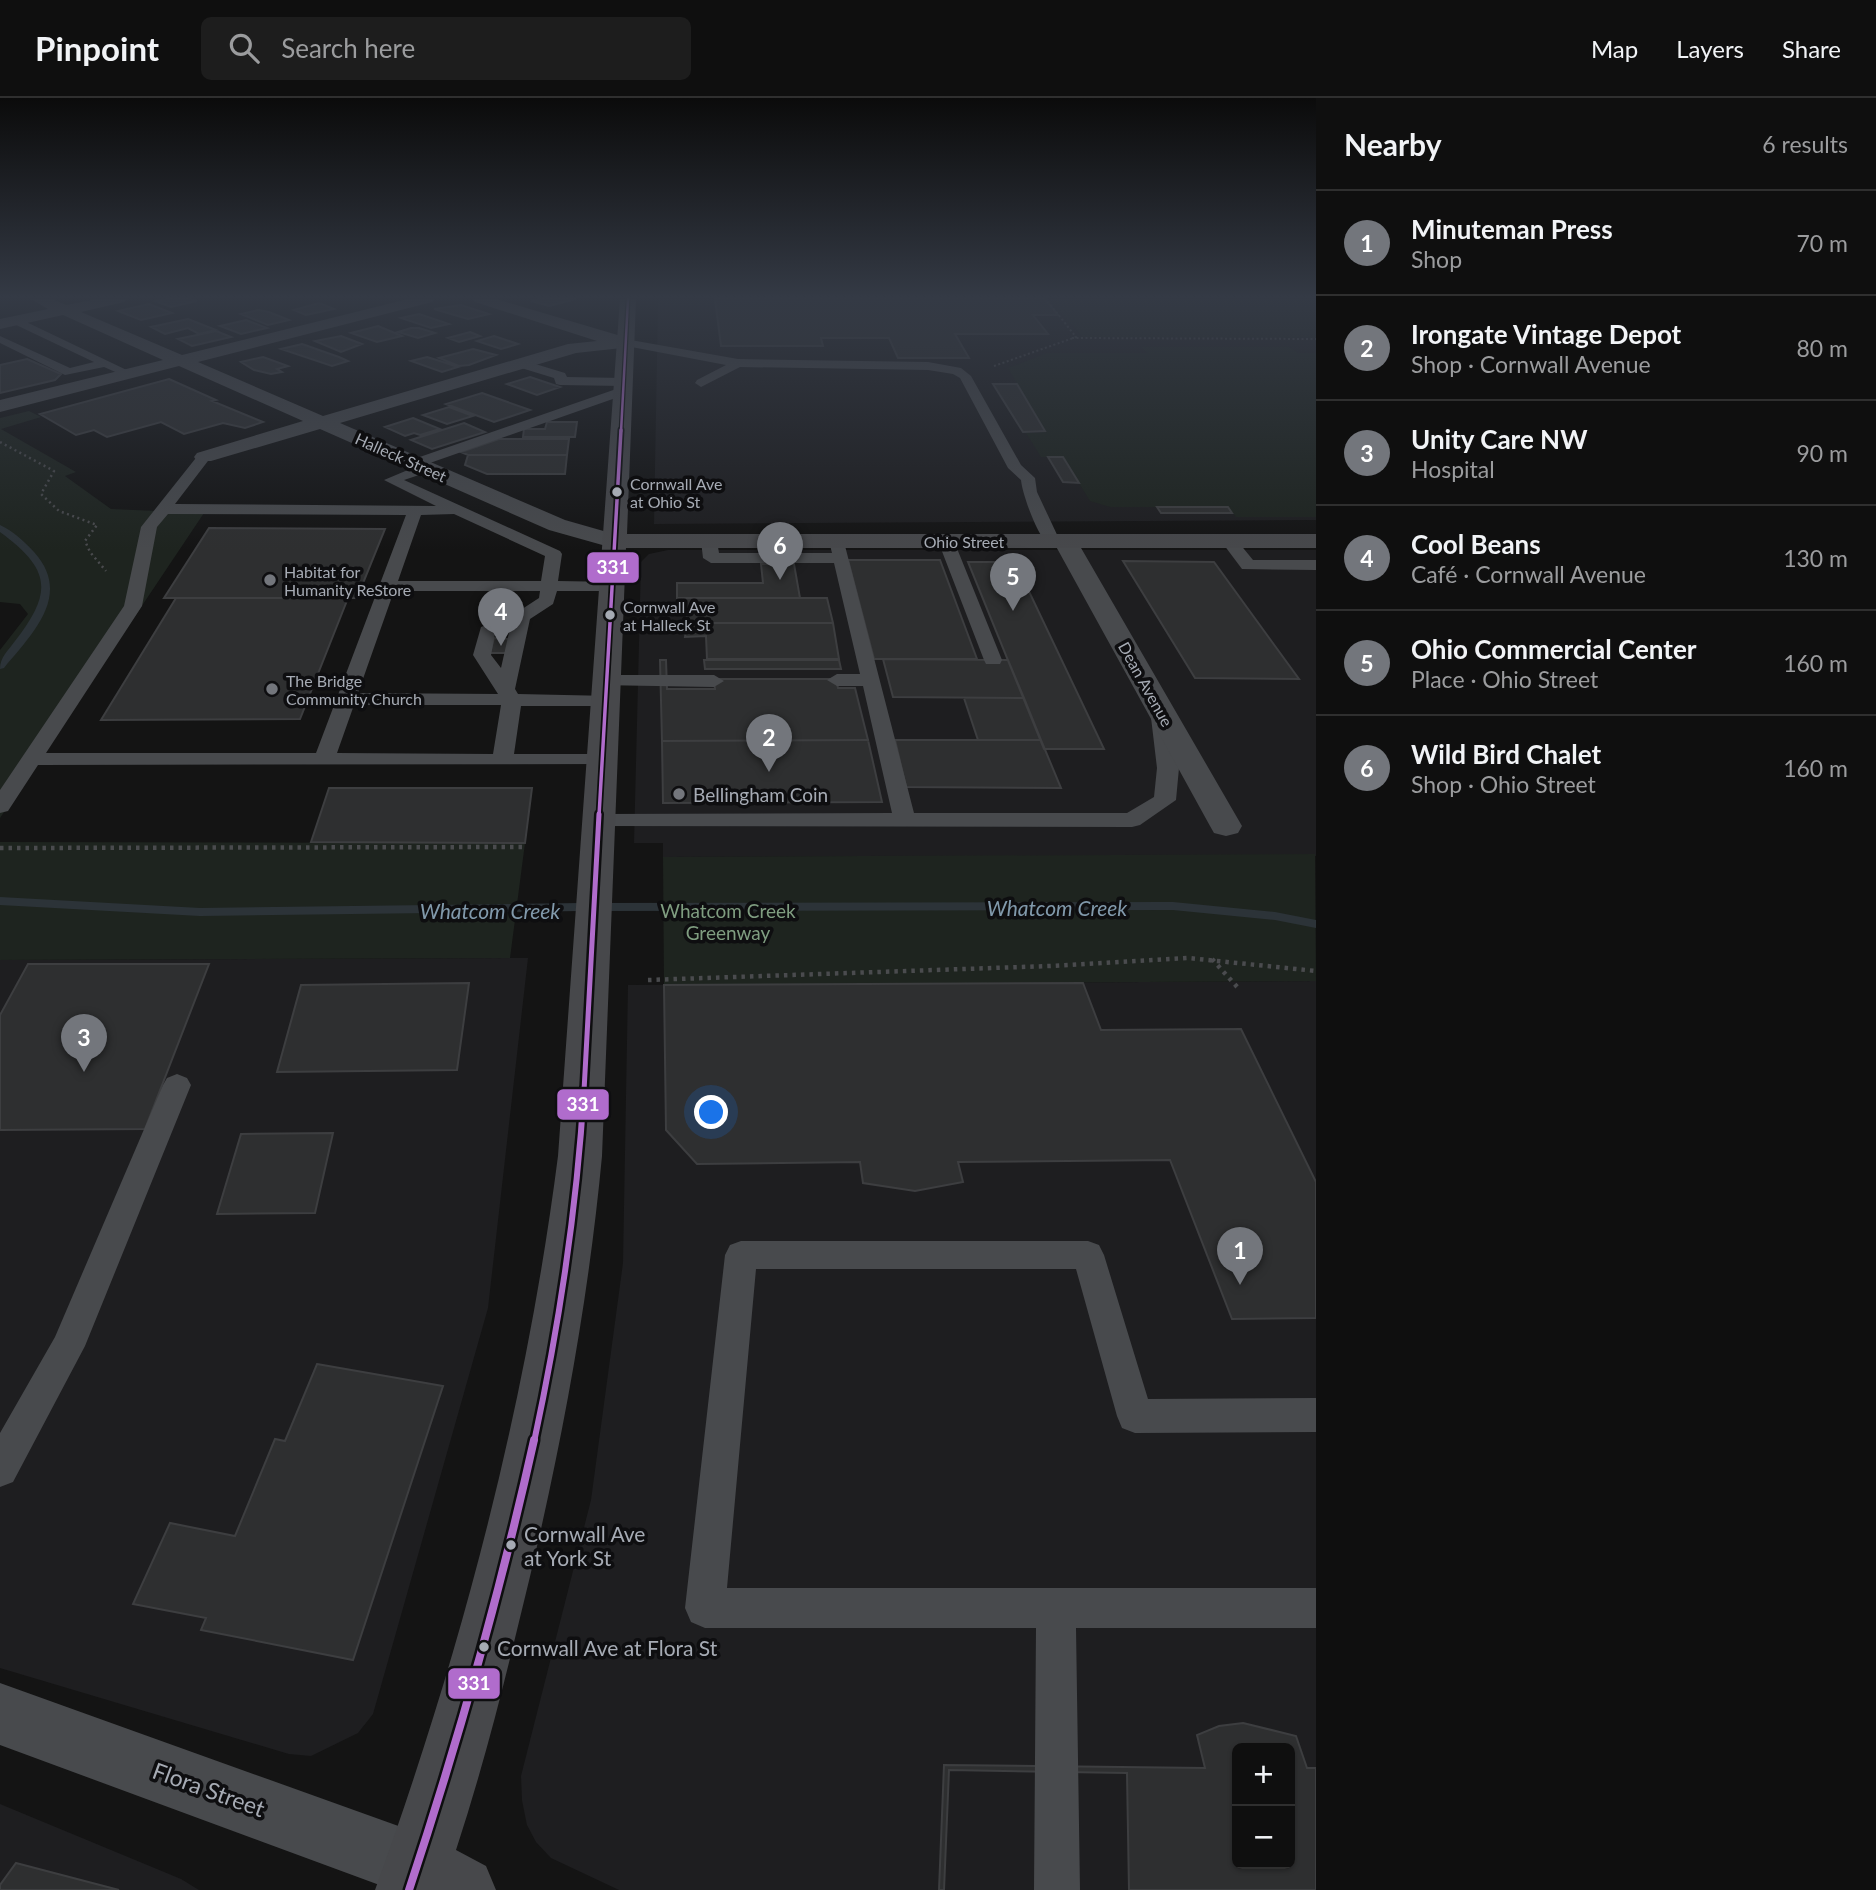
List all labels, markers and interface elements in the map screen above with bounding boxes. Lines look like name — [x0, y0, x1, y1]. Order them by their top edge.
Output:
search box — [201, 17, 691, 80]
text: Pinpoint — [35, 28, 159, 68]
icon: search — [225, 29, 263, 67]
text: Search here — [281, 32, 415, 64]
text: Map — [1591, 34, 1638, 63]
text: Layers — [1676, 34, 1744, 63]
text: Share — [1782, 34, 1841, 63]
text: Nearby — [1344, 126, 1442, 162]
text: 6 results — [1762, 130, 1848, 158]
text: Minuteman Press — [1411, 213, 1613, 245]
text: 1 — [1360, 229, 1374, 257]
text: 70 m — [1797, 229, 1848, 257]
text: Shop — [1411, 245, 1462, 273]
text: Irongate Vintage Depot — [1411, 318, 1681, 350]
text: 2 — [1360, 334, 1374, 362]
text: 80 m — [1797, 334, 1848, 362]
text: Shop · Cornwall Avenue — [1411, 350, 1651, 378]
text: Unity Care NW — [1411, 423, 1587, 455]
street label: Halleck Street — [352, 428, 450, 486]
text: 3 — [1360, 439, 1374, 467]
text: 90 m — [1797, 439, 1848, 467]
text: Hospital — [1411, 455, 1495, 483]
place label: Cornwall Ave at Ohio St — [630, 474, 723, 511]
marker: Cornwall Ave at Ohio St — [610, 485, 624, 499]
pin: 6 — [757, 522, 803, 580]
text: Cool Beans — [1411, 528, 1541, 560]
street label: Ohio Street — [924, 532, 1005, 551]
text: 4 — [1360, 544, 1374, 572]
text: 130 m — [1783, 544, 1848, 572]
line badge: 331 — [586, 551, 640, 584]
pin: 5 — [990, 553, 1036, 611]
text: 331 — [596, 555, 630, 578]
text: Café · Cornwall Avenue — [1411, 560, 1646, 588]
place label: Habitat for Humanity ReStore — [284, 562, 411, 599]
marker: Habitat for Humanity ReStore — [262, 572, 278, 588]
pin: 4 — [478, 588, 524, 646]
place label: Cornwall Ave at Halleck St — [623, 597, 716, 634]
marker: Cornwall Ave at Halleck St — [603, 608, 617, 622]
text: Ohio Commercial Center — [1411, 633, 1697, 665]
street label: Dean Avenue — [1115, 638, 1177, 730]
text: 5 — [1360, 649, 1374, 677]
text: 160 m — [1783, 649, 1848, 677]
text: Place · Ohio Street — [1411, 665, 1598, 693]
place label: The Bridge Community Church — [286, 671, 422, 708]
marker: The Bridge Community Church — [264, 681, 280, 697]
pin: 2 — [746, 714, 792, 772]
text: Wild Bird Chalet — [1411, 738, 1601, 770]
text: 6 — [1360, 754, 1374, 782]
text: 160 m — [1783, 754, 1848, 782]
text: Shop · Ohio Street — [1411, 770, 1596, 798]
place label: Bellingham Coin — [693, 783, 828, 806]
marker: Bellingham Coin — [671, 786, 687, 802]
water label: Whatcom Creek — [987, 895, 1128, 920]
water label: Whatcom Creek — [420, 898, 561, 923]
park label: Whatcom Creek Greenway — [660, 899, 796, 944]
pin: 3 — [61, 1014, 107, 1072]
line badge: 331 — [556, 1088, 610, 1121]
text: 331 — [566, 1092, 600, 1115]
your location — [694, 1095, 728, 1129]
pin: 1 — [1217, 1227, 1263, 1285]
place label: Cornwall Ave at York St — [524, 1521, 645, 1570]
marker: Cornwall Ave at York St — [504, 1538, 518, 1552]
place label: Cornwall Ave at Flora St — [497, 1635, 718, 1660]
marker: Cornwall Ave at Flora St — [477, 1640, 491, 1654]
line badge: 331 — [447, 1667, 501, 1700]
text: 331 — [457, 1671, 491, 1694]
map controls — [1232, 1743, 1295, 1869]
button: + — [1232, 1743, 1295, 1806]
street label: Flora Street — [149, 1756, 270, 1822]
button: − — [1232, 1806, 1295, 1869]

